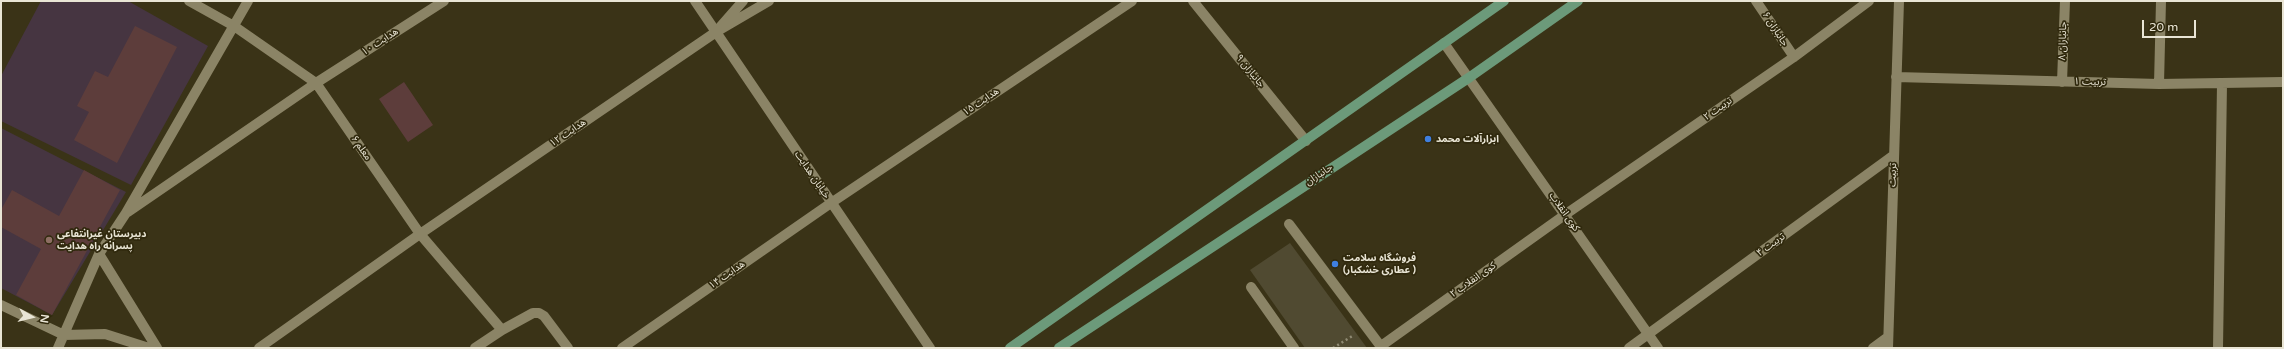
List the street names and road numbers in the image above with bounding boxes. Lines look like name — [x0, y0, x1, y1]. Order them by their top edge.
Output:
street label: جانبازان ۶ — [1759, 9, 1791, 49]
street label: جانباران ۸ — [2056, 21, 2070, 61]
street label: هدایت ۱۰ — [359, 26, 401, 58]
street label: جانبازان ۹ — [1233, 52, 1267, 90]
street label: تربیت ۱ — [2074, 76, 2106, 88]
street label: هدایت ۱۵ — [960, 85, 1002, 119]
street label: تربیت ۲ — [1701, 95, 1735, 123]
street label: هدایت ۱۲ — [547, 116, 589, 150]
street label: معلم ۶ — [348, 133, 374, 163]
street label: خیابان هدایت — [792, 149, 832, 201]
street label: جانبازان — [1303, 162, 1335, 188]
street label: تربیت — [1887, 163, 1899, 187]
street label: کوی انقلاب — [1546, 190, 1582, 234]
street label: تربیت ۴ — [1754, 231, 1788, 259]
street label: هدایت ۱۴ — [707, 258, 747, 292]
street label: کوی انقلاب ۲ — [1448, 260, 1498, 300]

